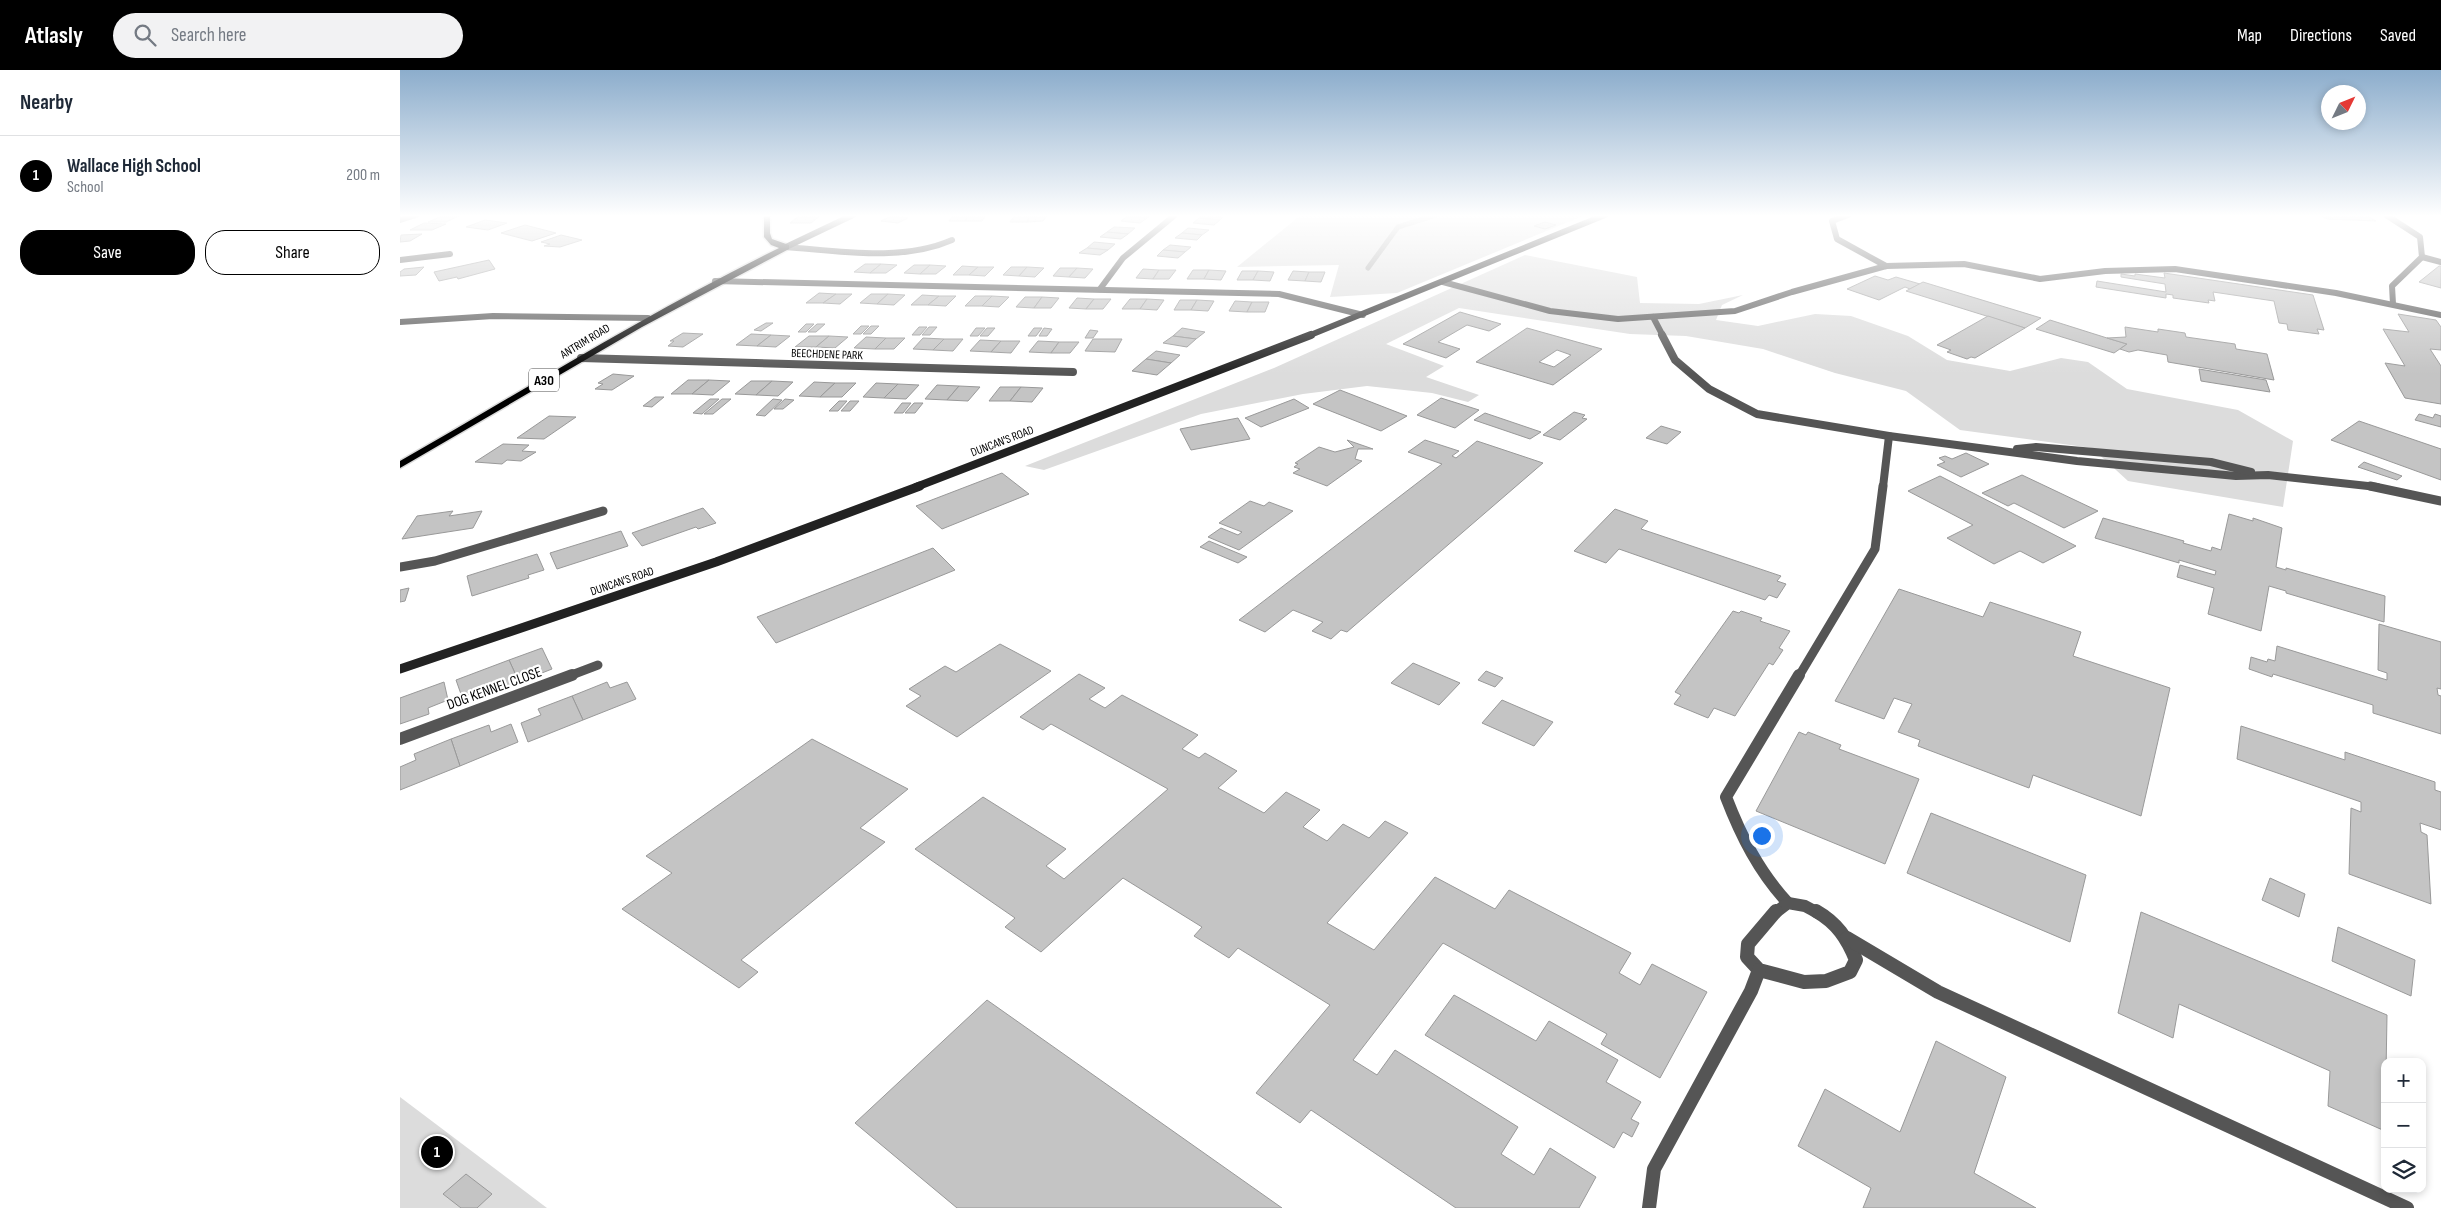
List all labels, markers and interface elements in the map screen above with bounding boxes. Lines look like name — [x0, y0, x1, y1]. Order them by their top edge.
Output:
search box — [113, 13, 463, 58]
text: Atlasly — [25, 21, 83, 50]
icon: search — [131, 21, 159, 49]
text: Search here — [171, 24, 246, 47]
text: Map — [2237, 25, 2262, 46]
text: Directions — [2290, 25, 2352, 46]
text: Saved — [2380, 25, 2416, 46]
north arrow — [2321, 85, 2366, 130]
text: Nearby — [20, 90, 73, 115]
text: Wallace High School — [67, 155, 201, 178]
text: 1 — [33, 166, 39, 185]
text: 200 m — [346, 166, 380, 185]
text: School — [67, 178, 103, 197]
button: Save — [20, 230, 195, 275]
button: Share — [205, 230, 380, 275]
street label: ANTRIM ROAD — [557, 321, 613, 363]
street label: BEECHDENE PARK — [791, 346, 864, 363]
road number: A30 — [529, 368, 559, 392]
street label: DUNCAN'S ROAD — [969, 423, 1036, 460]
street label: DUNCAN'S ROAD — [588, 564, 656, 599]
street label: DOG KENNEL CLOSE — [444, 663, 544, 714]
your location — [1749, 823, 1775, 849]
map controls — [2381, 1058, 2426, 1193]
button: + — [2381, 1058, 2426, 1103]
button: − — [2381, 1103, 2426, 1148]
pin: 1 — [421, 1133, 453, 1171]
button: layers — [2381, 1148, 2426, 1193]

